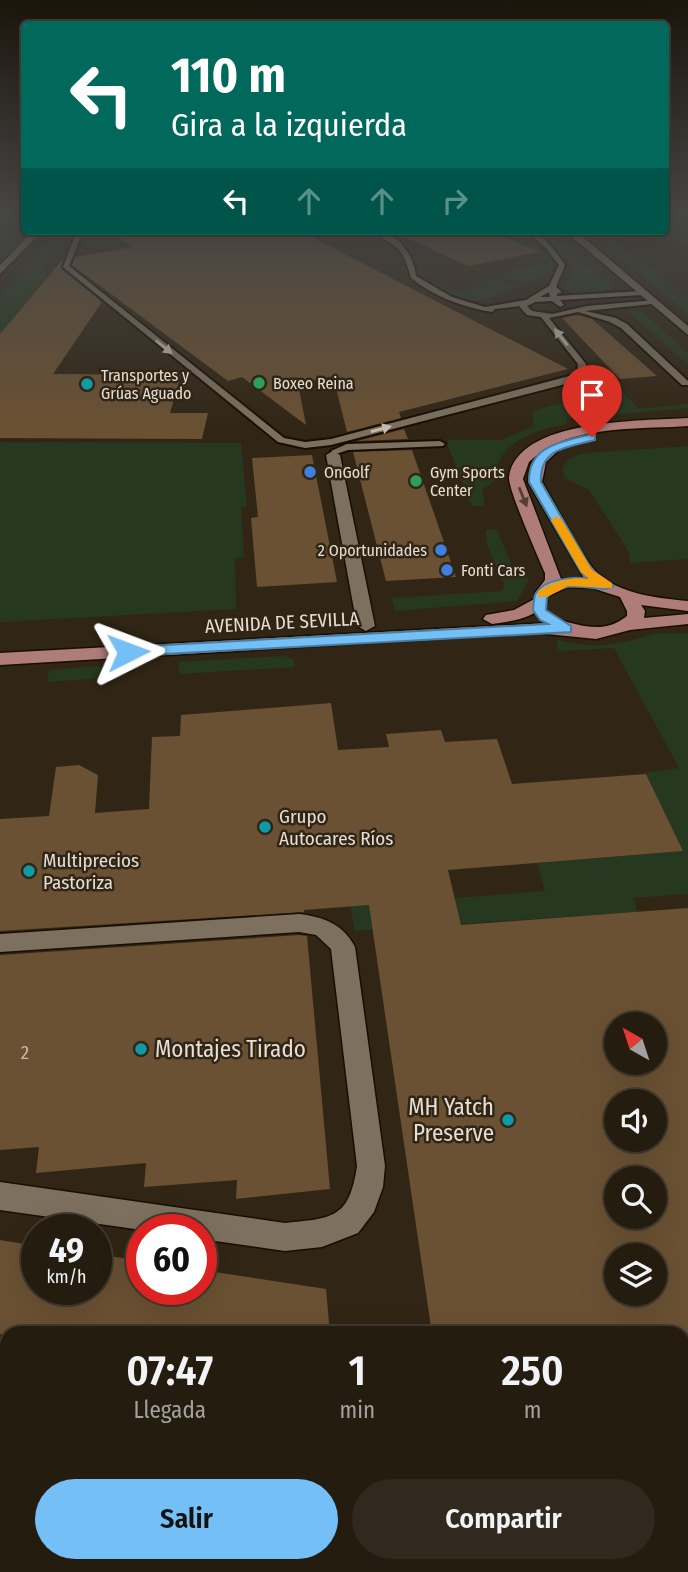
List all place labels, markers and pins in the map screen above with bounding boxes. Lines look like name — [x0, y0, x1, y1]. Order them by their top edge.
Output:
pin — [562, 365, 622, 437]
place label: Transportes y Grúas Aguado — [101, 366, 191, 403]
place label: Boxeo Reina — [273, 374, 354, 393]
marker: Boxeo Reina — [251, 375, 267, 391]
marker: Transportes y Grúas Aguado — [79, 376, 95, 392]
place label: OnGolf — [324, 463, 370, 482]
place label: Gym Sports Center — [430, 463, 505, 500]
marker: OnGolf — [302, 464, 318, 480]
marker: Gym Sports Center — [408, 473, 424, 489]
place label: 2 Oportunidades — [318, 541, 427, 560]
marker: 2 Oportunidades — [433, 542, 449, 558]
place label: Fonti Cars — [461, 561, 525, 580]
marker: Fonti Cars — [439, 562, 455, 578]
place label: Grupo Autocares Ríos — [279, 805, 393, 850]
marker: Grupo Autocares Ríos — [257, 819, 273, 835]
place label: Multiprecios Pastoriza — [43, 849, 139, 894]
marker: Multiprecios Pastoriza — [21, 863, 37, 879]
place label: Montajes Tirado — [155, 1035, 306, 1063]
marker: Montajes Tirado — [133, 1041, 149, 1057]
place label: MH Yatch Preserve — [408, 1093, 494, 1147]
marker: MH Yatch Preserve — [500, 1112, 516, 1128]

